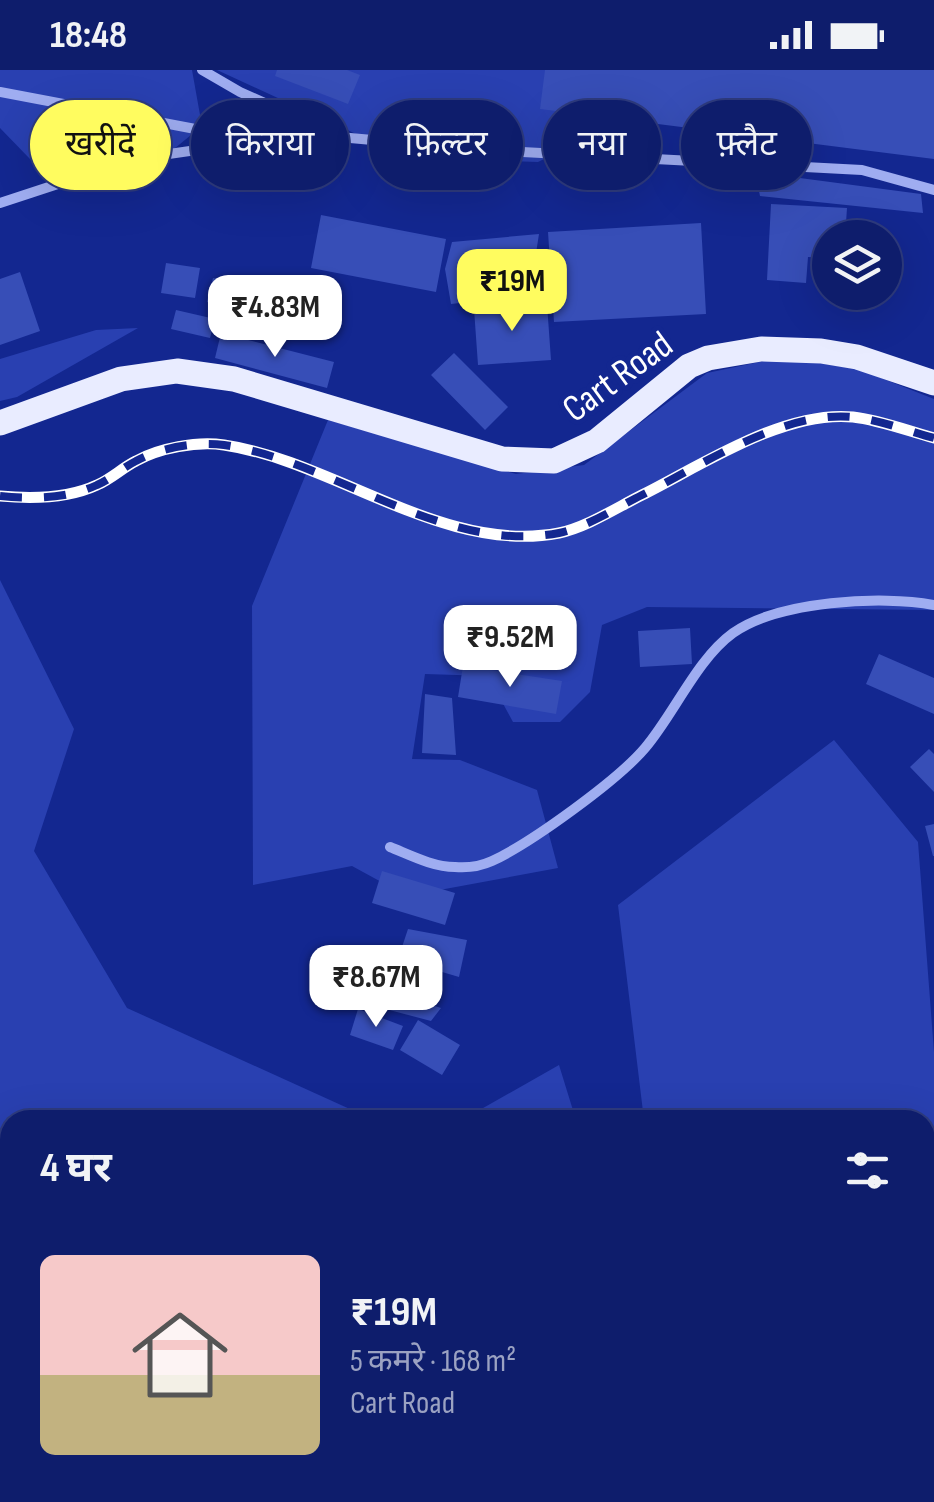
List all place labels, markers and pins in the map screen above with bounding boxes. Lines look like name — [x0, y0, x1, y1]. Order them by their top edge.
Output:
pin: ₹19M — [453, 249, 571, 334]
pin: ₹4.83M — [194, 275, 356, 360]
pin: ₹9.52M — [429, 605, 591, 690]
pin: ₹8.67M — [295, 945, 457, 1030]

